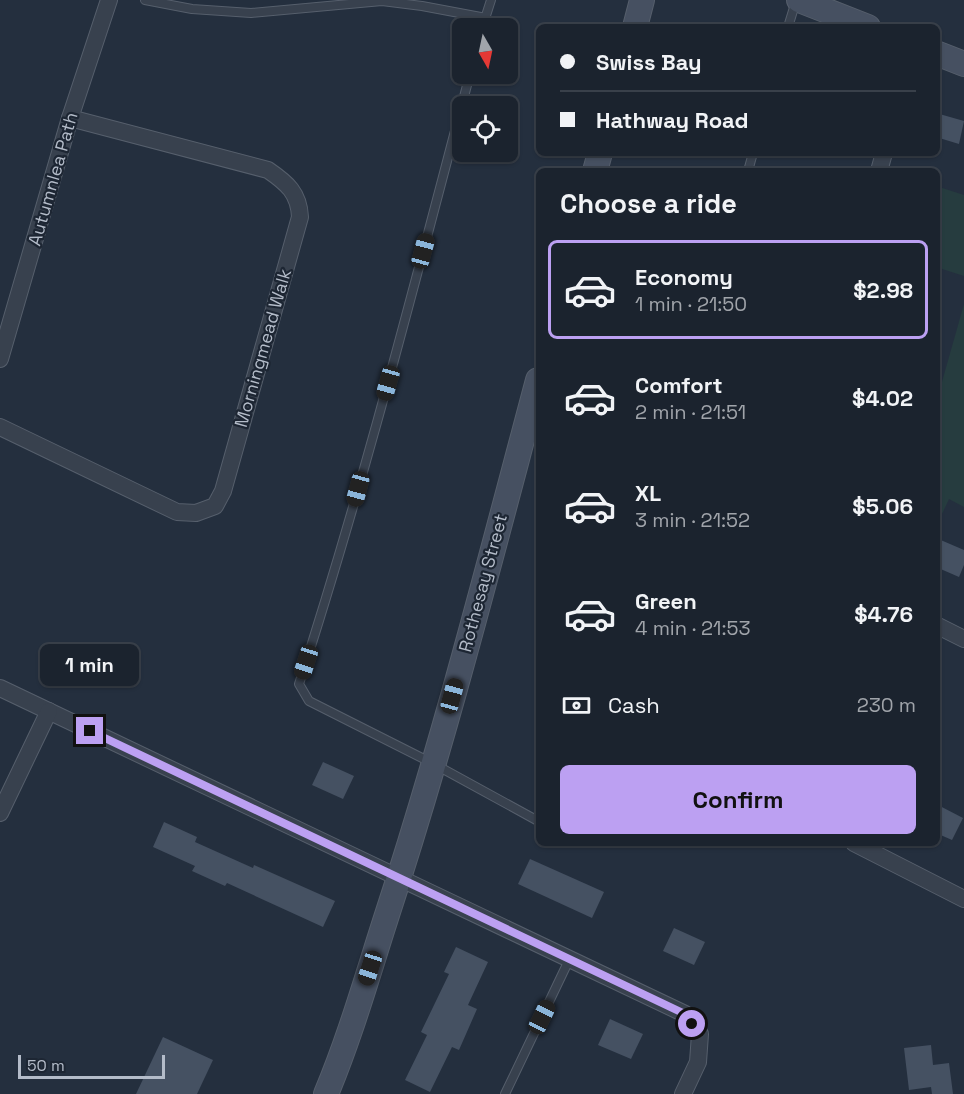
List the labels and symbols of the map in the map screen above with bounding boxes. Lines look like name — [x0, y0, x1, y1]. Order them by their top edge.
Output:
north arrow — [452, 18, 518, 84]
street label: Autumnlea Path — [22, 109, 83, 248]
car — [410, 231, 436, 271]
street label: Morningmead Walk — [229, 266, 296, 430]
car — [374, 363, 402, 403]
car — [345, 469, 371, 509]
street label: Rothesay Street — [453, 511, 512, 655]
car — [292, 642, 320, 682]
callout: 1 min — [40, 644, 140, 686]
car — [439, 676, 465, 716]
route end — [76, 717, 103, 744]
car — [356, 948, 384, 988]
car — [526, 997, 558, 1037]
route start — [678, 1010, 705, 1037]
scale bar — [18, 1052, 165, 1080]

